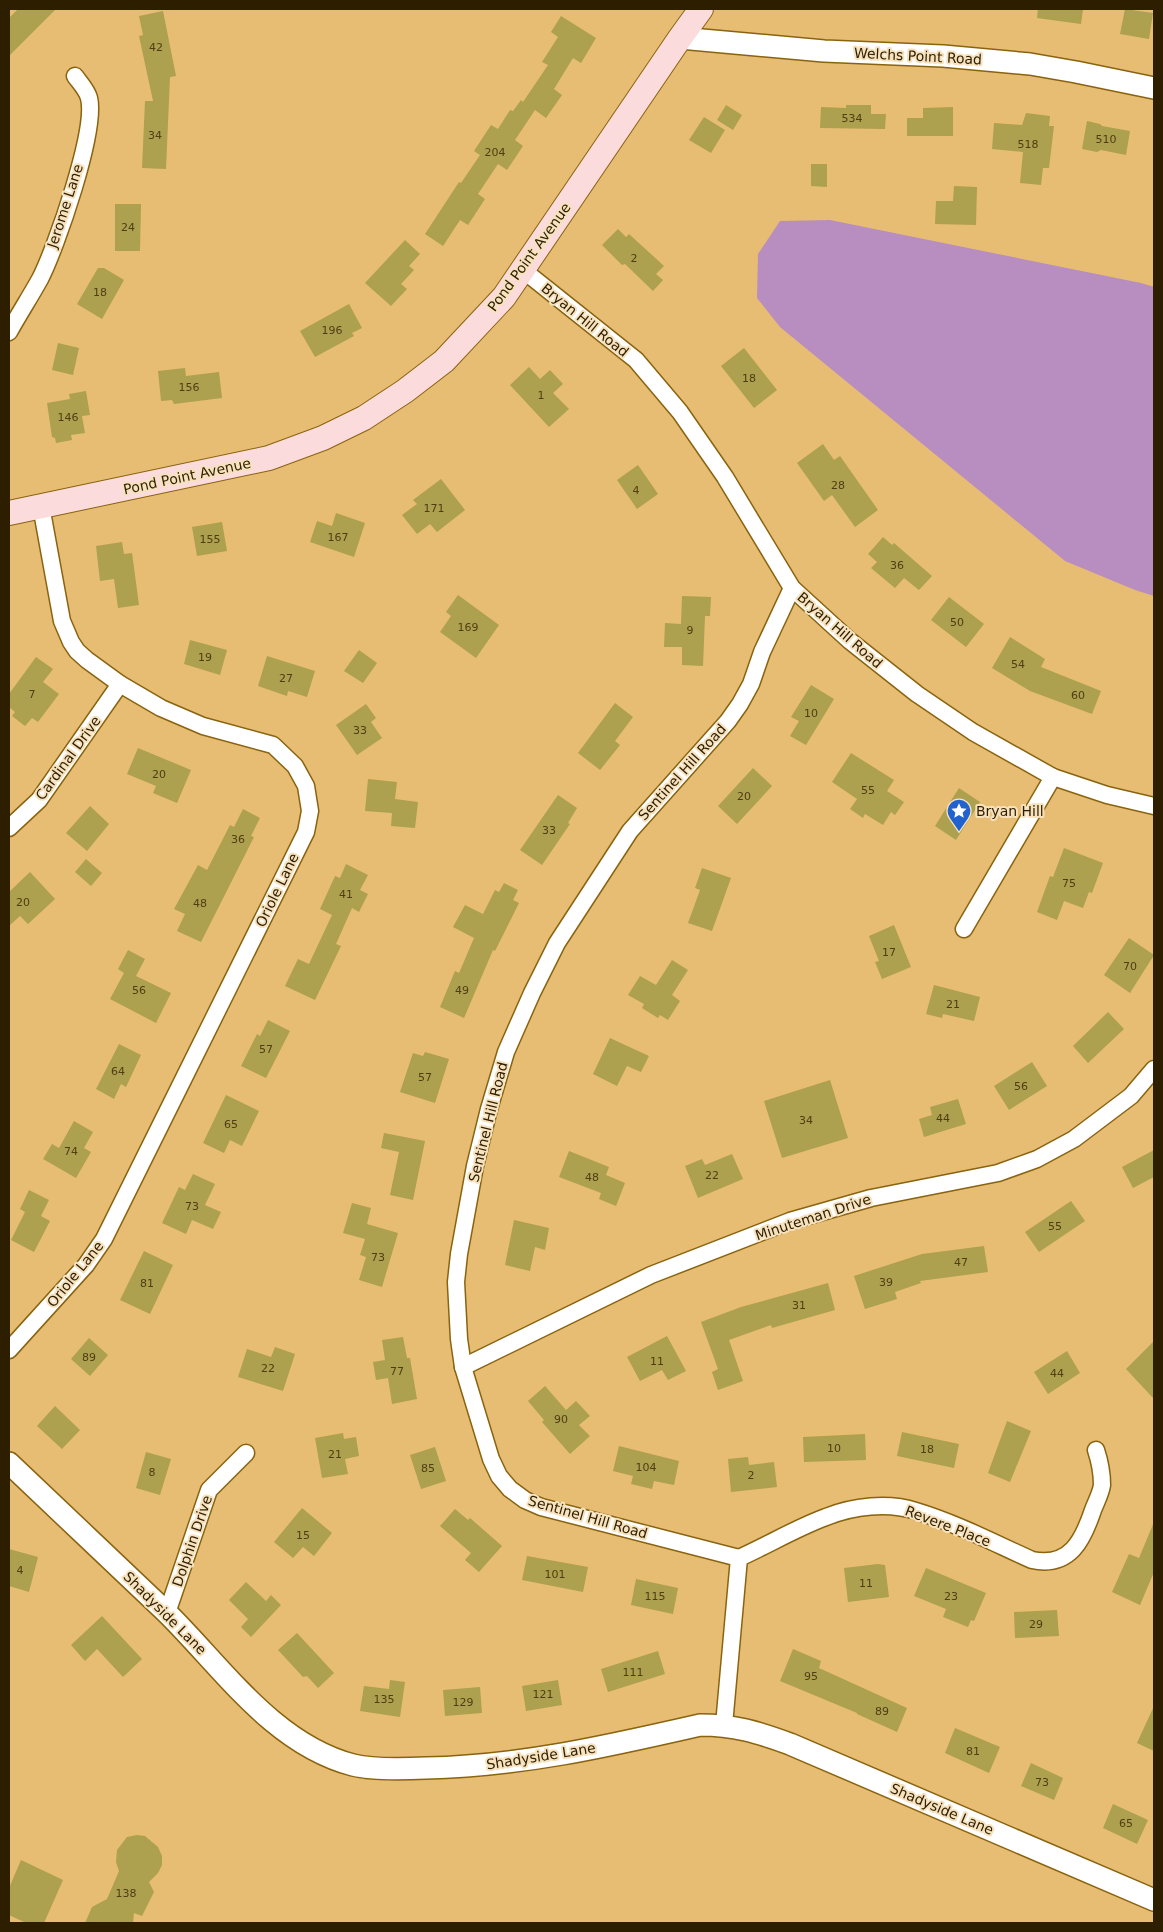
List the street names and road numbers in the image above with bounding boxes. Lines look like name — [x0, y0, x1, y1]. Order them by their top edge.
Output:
street label: Welchs Point Road — [854, 45, 982, 67]
street label: Jerome Lane — [44, 162, 86, 251]
street label: Pond Point Avenue — [484, 200, 574, 314]
street label: Bryan Hill Road — [538, 280, 632, 360]
street label: Pond Point Avenue — [122, 455, 252, 497]
street label: Bryan Hill Road — [794, 589, 886, 671]
street label: Cardinal Drive — [32, 713, 104, 803]
street label: Sentinel Hill Road — [635, 721, 729, 823]
street label: Oriole Lane — [252, 851, 302, 929]
street label: Sentinel Hill Road — [465, 1060, 511, 1184]
street label: Minuteman Drive — [753, 1191, 873, 1243]
street label: Oriole Lane — [44, 1238, 106, 1310]
street label: Sentinel Hill Road — [527, 1492, 649, 1542]
street label: Dolphin Drive — [169, 1493, 215, 1589]
street label: Revere Place — [903, 1502, 993, 1550]
street label: Shadyside Lane — [120, 1568, 210, 1658]
street label: Shadyside Lane — [485, 1739, 597, 1773]
street label: Shadyside Lane — [888, 1780, 996, 1838]

